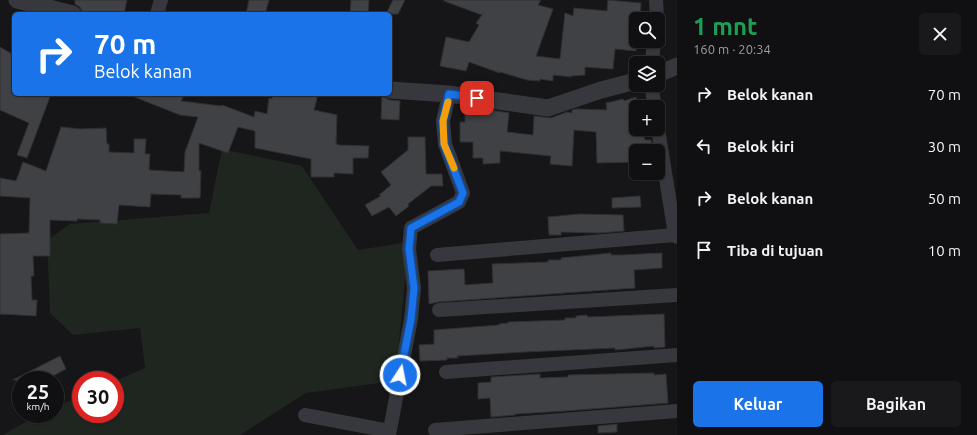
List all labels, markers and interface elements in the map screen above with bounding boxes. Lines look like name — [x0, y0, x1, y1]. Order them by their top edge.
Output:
map controls — [629, 12, 665, 180]
button: search — [629, 12, 665, 48]
text: 1 mnt — [693, 13, 757, 40]
button: close — [919, 13, 961, 55]
icon: right — [28, 28, 80, 80]
text: 70 m — [94, 28, 156, 59]
text: 160 m · 20:34 — [693, 42, 771, 56]
button: layers — [629, 56, 665, 92]
text: Belok kanan — [94, 61, 192, 81]
pin — [460, 81, 494, 115]
icon: right — [693, 83, 715, 105]
text: Belok kanan — [727, 86, 813, 103]
text: 70 m — [928, 86, 961, 103]
icon: arrive — [466, 87, 488, 109]
button: + — [629, 100, 665, 136]
icon: left — [693, 135, 715, 157]
text: Belok kiri — [727, 138, 794, 155]
text: 30 m — [928, 138, 961, 155]
button: − — [629, 144, 665, 180]
icon: right — [693, 187, 715, 209]
text: Belok kanan — [727, 190, 813, 207]
text: 50 m — [928, 190, 961, 207]
icon: arrive — [693, 239, 715, 261]
text: Tiba di tujuan — [727, 242, 823, 259]
text: 10 m — [928, 242, 961, 259]
position arrow — [379, 354, 421, 396]
speed limit sign: 30 — [72, 371, 124, 423]
text: 25 — [27, 380, 49, 403]
button: Keluar — [693, 381, 823, 427]
button: Bagikan — [831, 381, 961, 427]
text: km/h — [26, 401, 50, 412]

